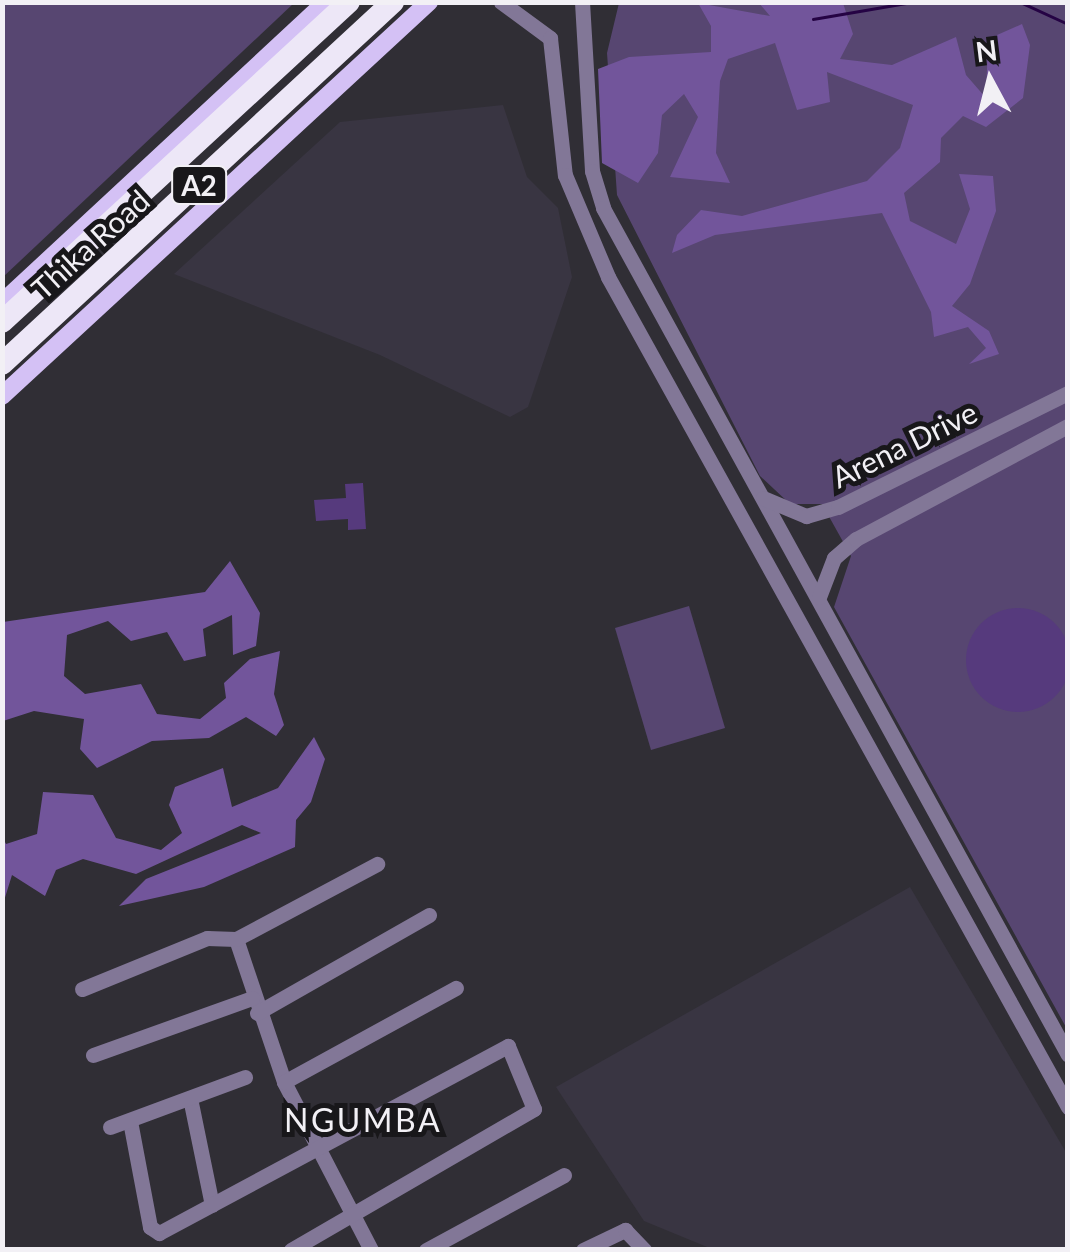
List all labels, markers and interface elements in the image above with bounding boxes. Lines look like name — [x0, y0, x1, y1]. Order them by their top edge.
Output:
north arrow — [940, 30, 1040, 130]
text: N — [974, 32, 999, 68]
road number: A2 — [169, 162, 229, 208]
street label: Thika Road — [24, 182, 156, 306]
street label: Arena Drive — [825, 393, 983, 495]
district label: NGUMBA — [284, 1101, 442, 1139]

